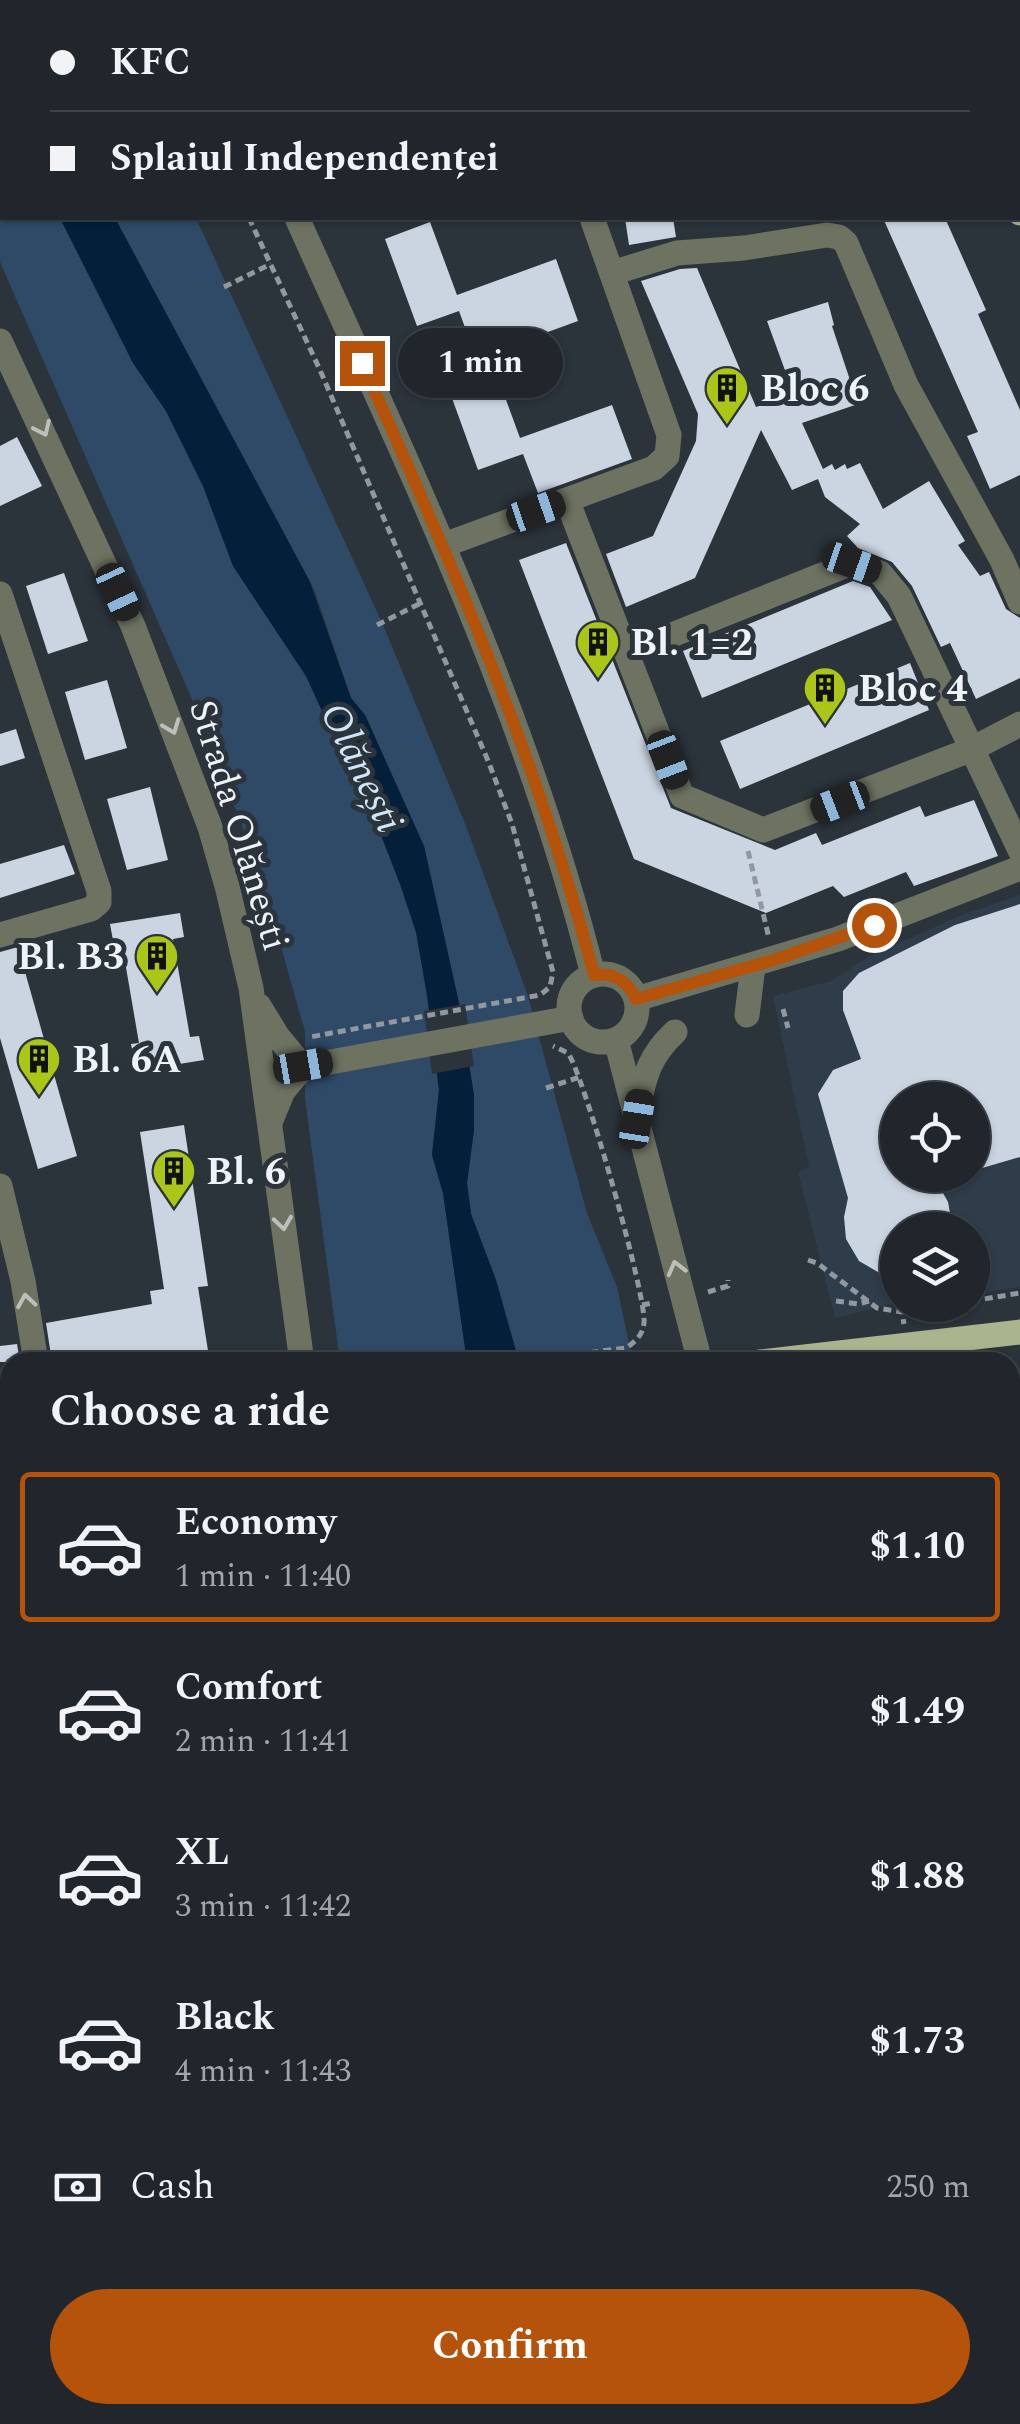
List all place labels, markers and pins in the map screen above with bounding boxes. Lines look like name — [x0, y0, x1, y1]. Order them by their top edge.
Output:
place label: Bloc 6 — [760, 361, 870, 419]
building icon: Bloc 6 — [704, 365, 750, 426]
place label: Bl. 1=2 — [630, 615, 753, 673]
building icon: Bl. 1=2 — [575, 619, 621, 680]
place label: Bloc 4 — [858, 661, 968, 719]
building icon: Bloc 4 — [802, 665, 848, 726]
place label: Bl. B3 — [17, 929, 124, 987]
building icon: Bl. B3 — [134, 933, 180, 994]
place label: Bl. 6A — [72, 1032, 181, 1090]
building icon: Bl. 6A — [16, 1036, 62, 1097]
place label: Bl. 6 — [206, 1144, 286, 1202]
building icon: Bl. 6 — [151, 1148, 197, 1209]

